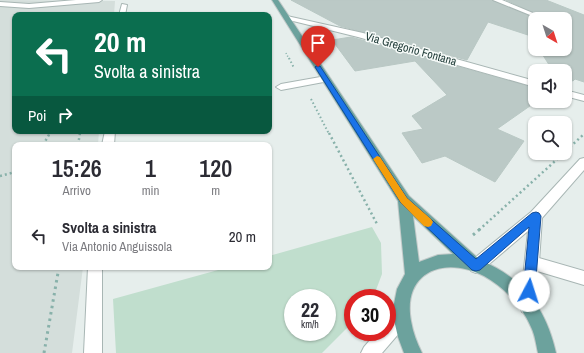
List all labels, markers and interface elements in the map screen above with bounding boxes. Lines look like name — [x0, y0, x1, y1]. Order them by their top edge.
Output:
north arrow — [528, 12, 572, 56]
map controls — [528, 12, 572, 160]
text: 20 m — [94, 23, 146, 61]
pin — [301, 26, 335, 67]
icon: left — [28, 28, 80, 80]
street label: Via Gregorio Fontana — [363, 28, 459, 70]
icon: arrive — [307, 32, 329, 54]
text: Svolta a sinistra — [94, 59, 200, 84]
button: sound — [528, 64, 572, 108]
icon: right — [54, 104, 76, 126]
text: Poi — [28, 105, 46, 126]
button: search — [528, 116, 572, 160]
text: 15:26 — [52, 152, 102, 184]
text: 1 — [145, 152, 156, 184]
text: 120 — [199, 152, 232, 184]
text: Arrivo — [63, 182, 91, 199]
text: min — [142, 182, 159, 199]
text: m — [211, 182, 220, 199]
text: Svolta a sinistra — [62, 217, 156, 238]
icon: left — [28, 225, 50, 247]
text: 20 m — [229, 226, 256, 247]
text: Via Antonio Anguissola — [62, 238, 172, 255]
position arrow — [508, 270, 550, 312]
speed limit sign: 30 — [344, 289, 396, 341]
text: 22 — [301, 296, 319, 323]
text: km/h — [301, 318, 319, 331]

